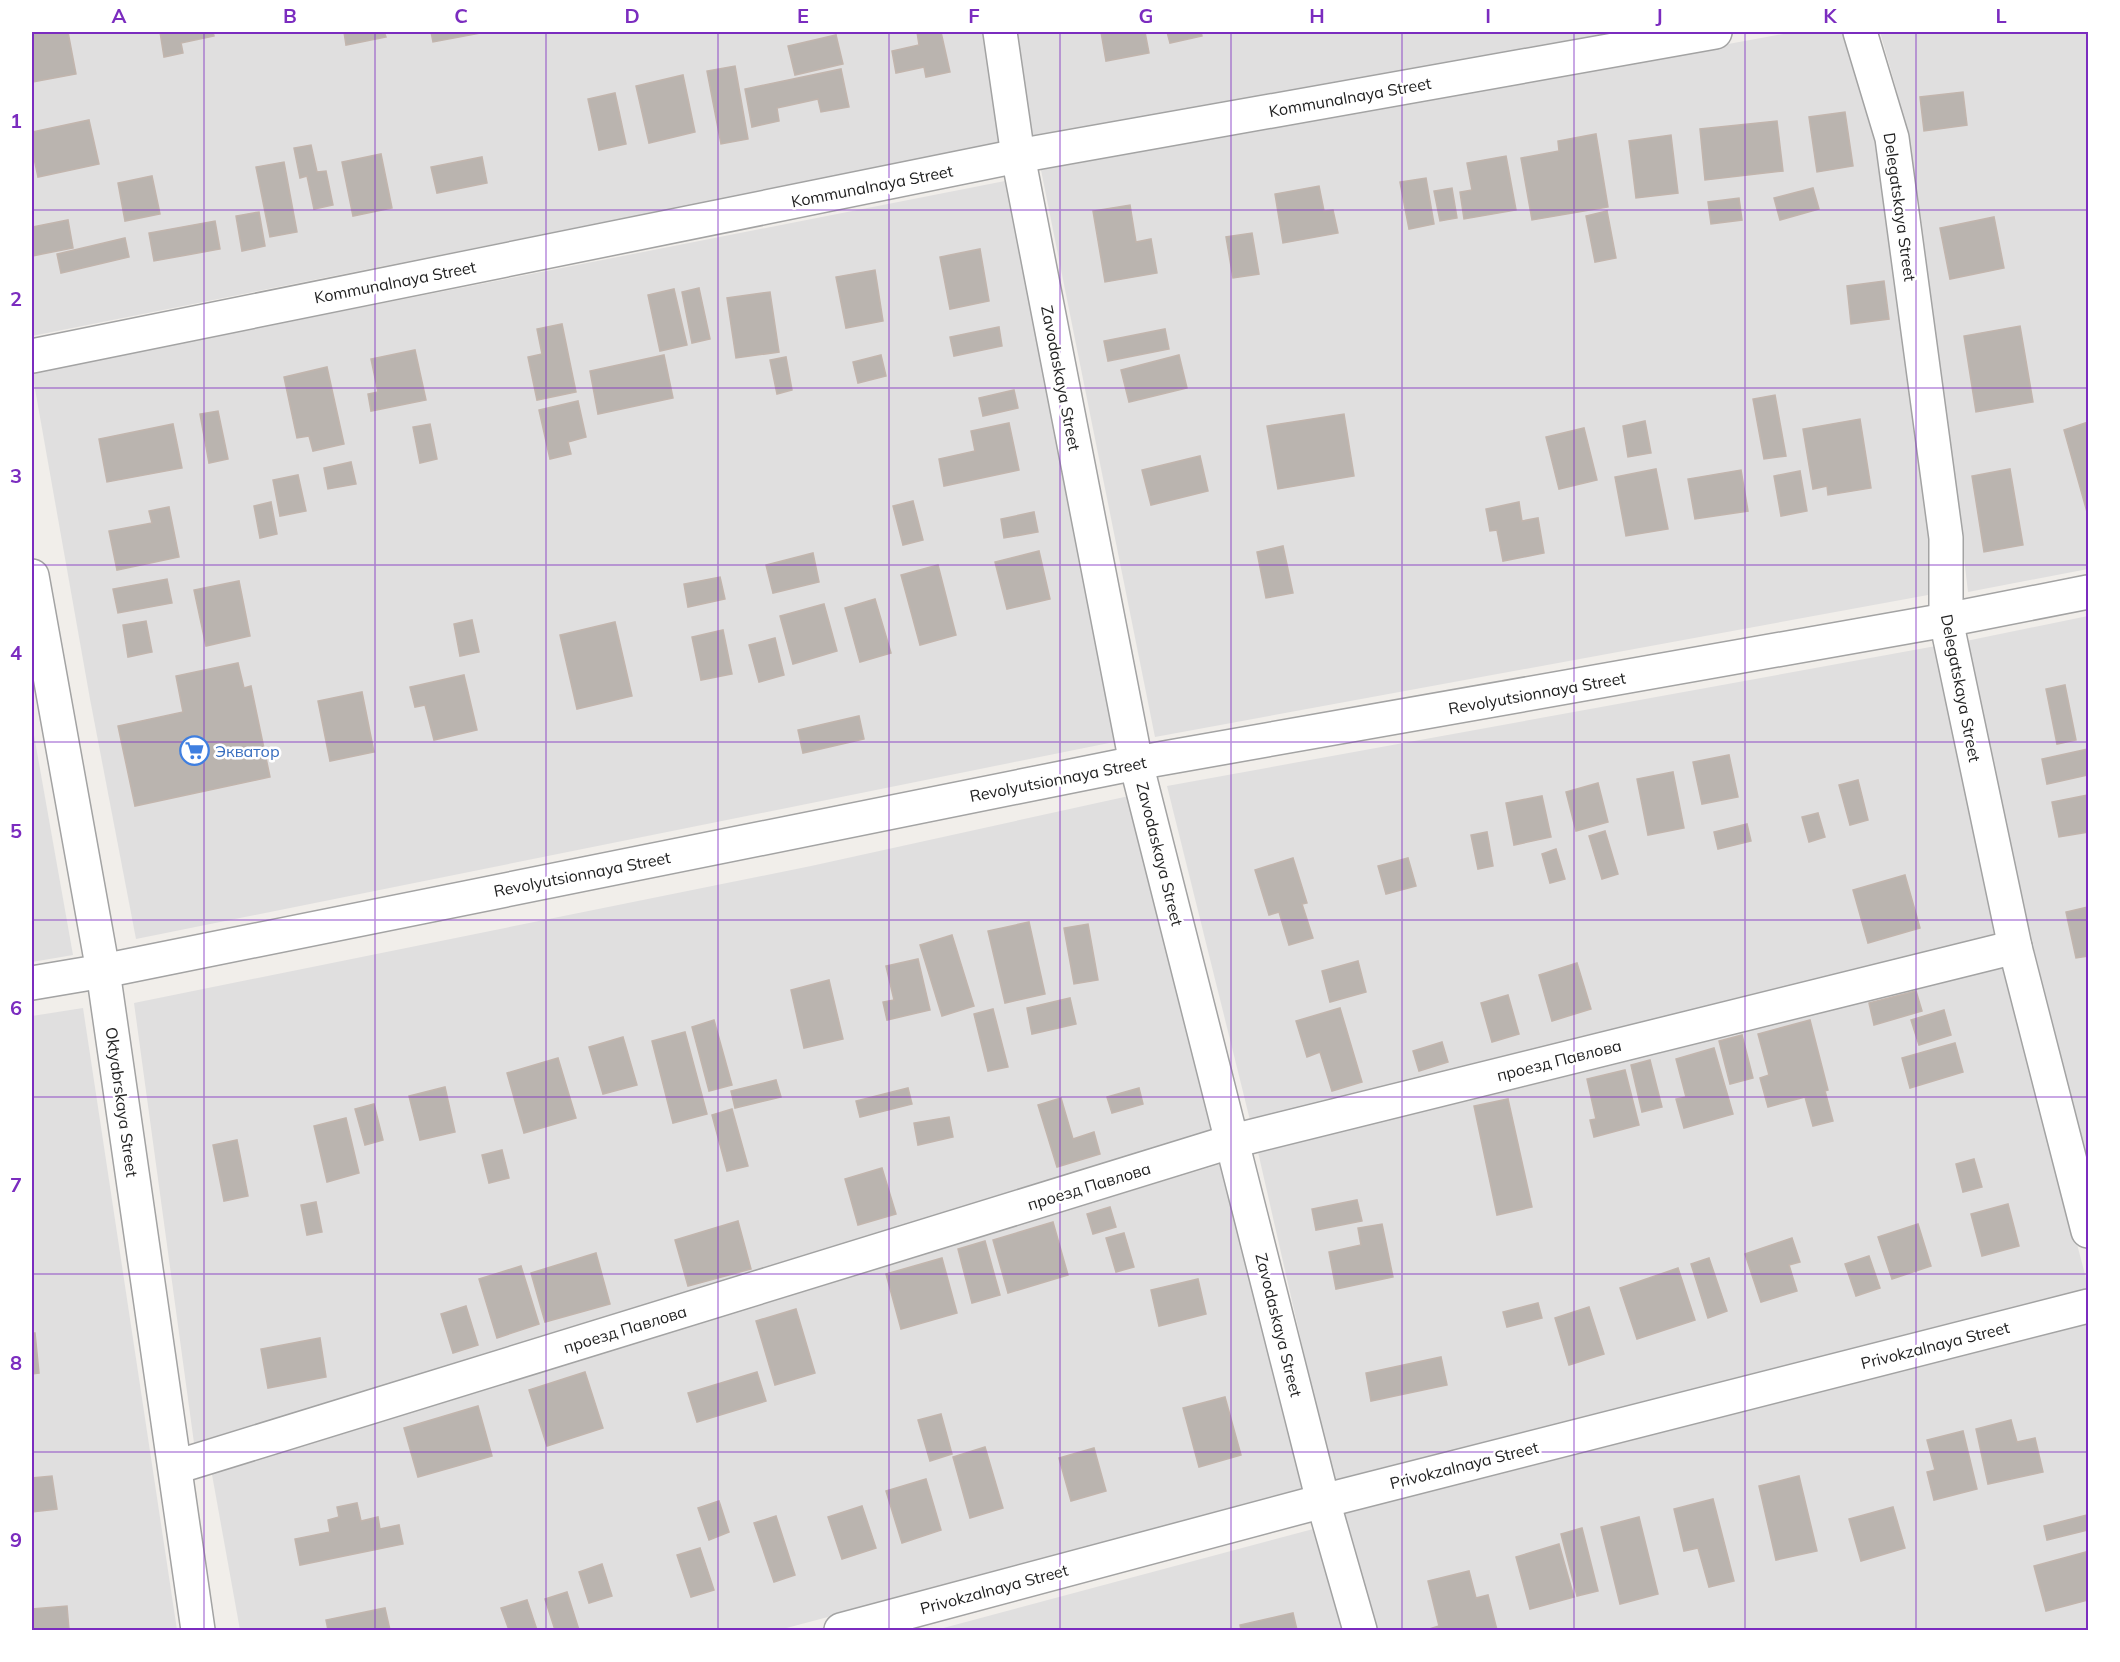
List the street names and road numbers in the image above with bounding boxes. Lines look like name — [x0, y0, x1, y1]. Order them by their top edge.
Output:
street label: Kommunalnaya Street — [1267, 73, 1433, 121]
street label: Delegatskaya Street — [1880, 131, 1920, 283]
street label: Kommunalnaya Street — [789, 160, 955, 212]
street label: Kommunalnaya Street — [312, 256, 478, 308]
street label: Zavodaskaya Street — [1037, 304, 1085, 453]
street label: Delegatskaya Street — [1937, 612, 1985, 764]
street label: Revolyutsionnaya Street — [1447, 667, 1628, 718]
street label: Revolyutsionnaya Street — [968, 752, 1148, 806]
street label: Zavodaskaya Street — [1132, 780, 1188, 928]
street label: Revolyutsionnaya Street — [492, 847, 672, 901]
street label: Oktyabrskaya Street — [102, 1026, 142, 1179]
street label: проезд Павлова — [1495, 1035, 1623, 1085]
street label: проезд Павлова — [1025, 1158, 1153, 1214]
street label: Zavodaskaya Street — [1251, 1251, 1307, 1399]
street label: проезд Павлова — [561, 1301, 689, 1357]
street label: Privokzalnaya Street — [1859, 1317, 2012, 1373]
street label: Privokzalnaya Street — [1388, 1437, 1541, 1493]
street label: Privokzalnaya Street — [918, 1560, 1071, 1618]

